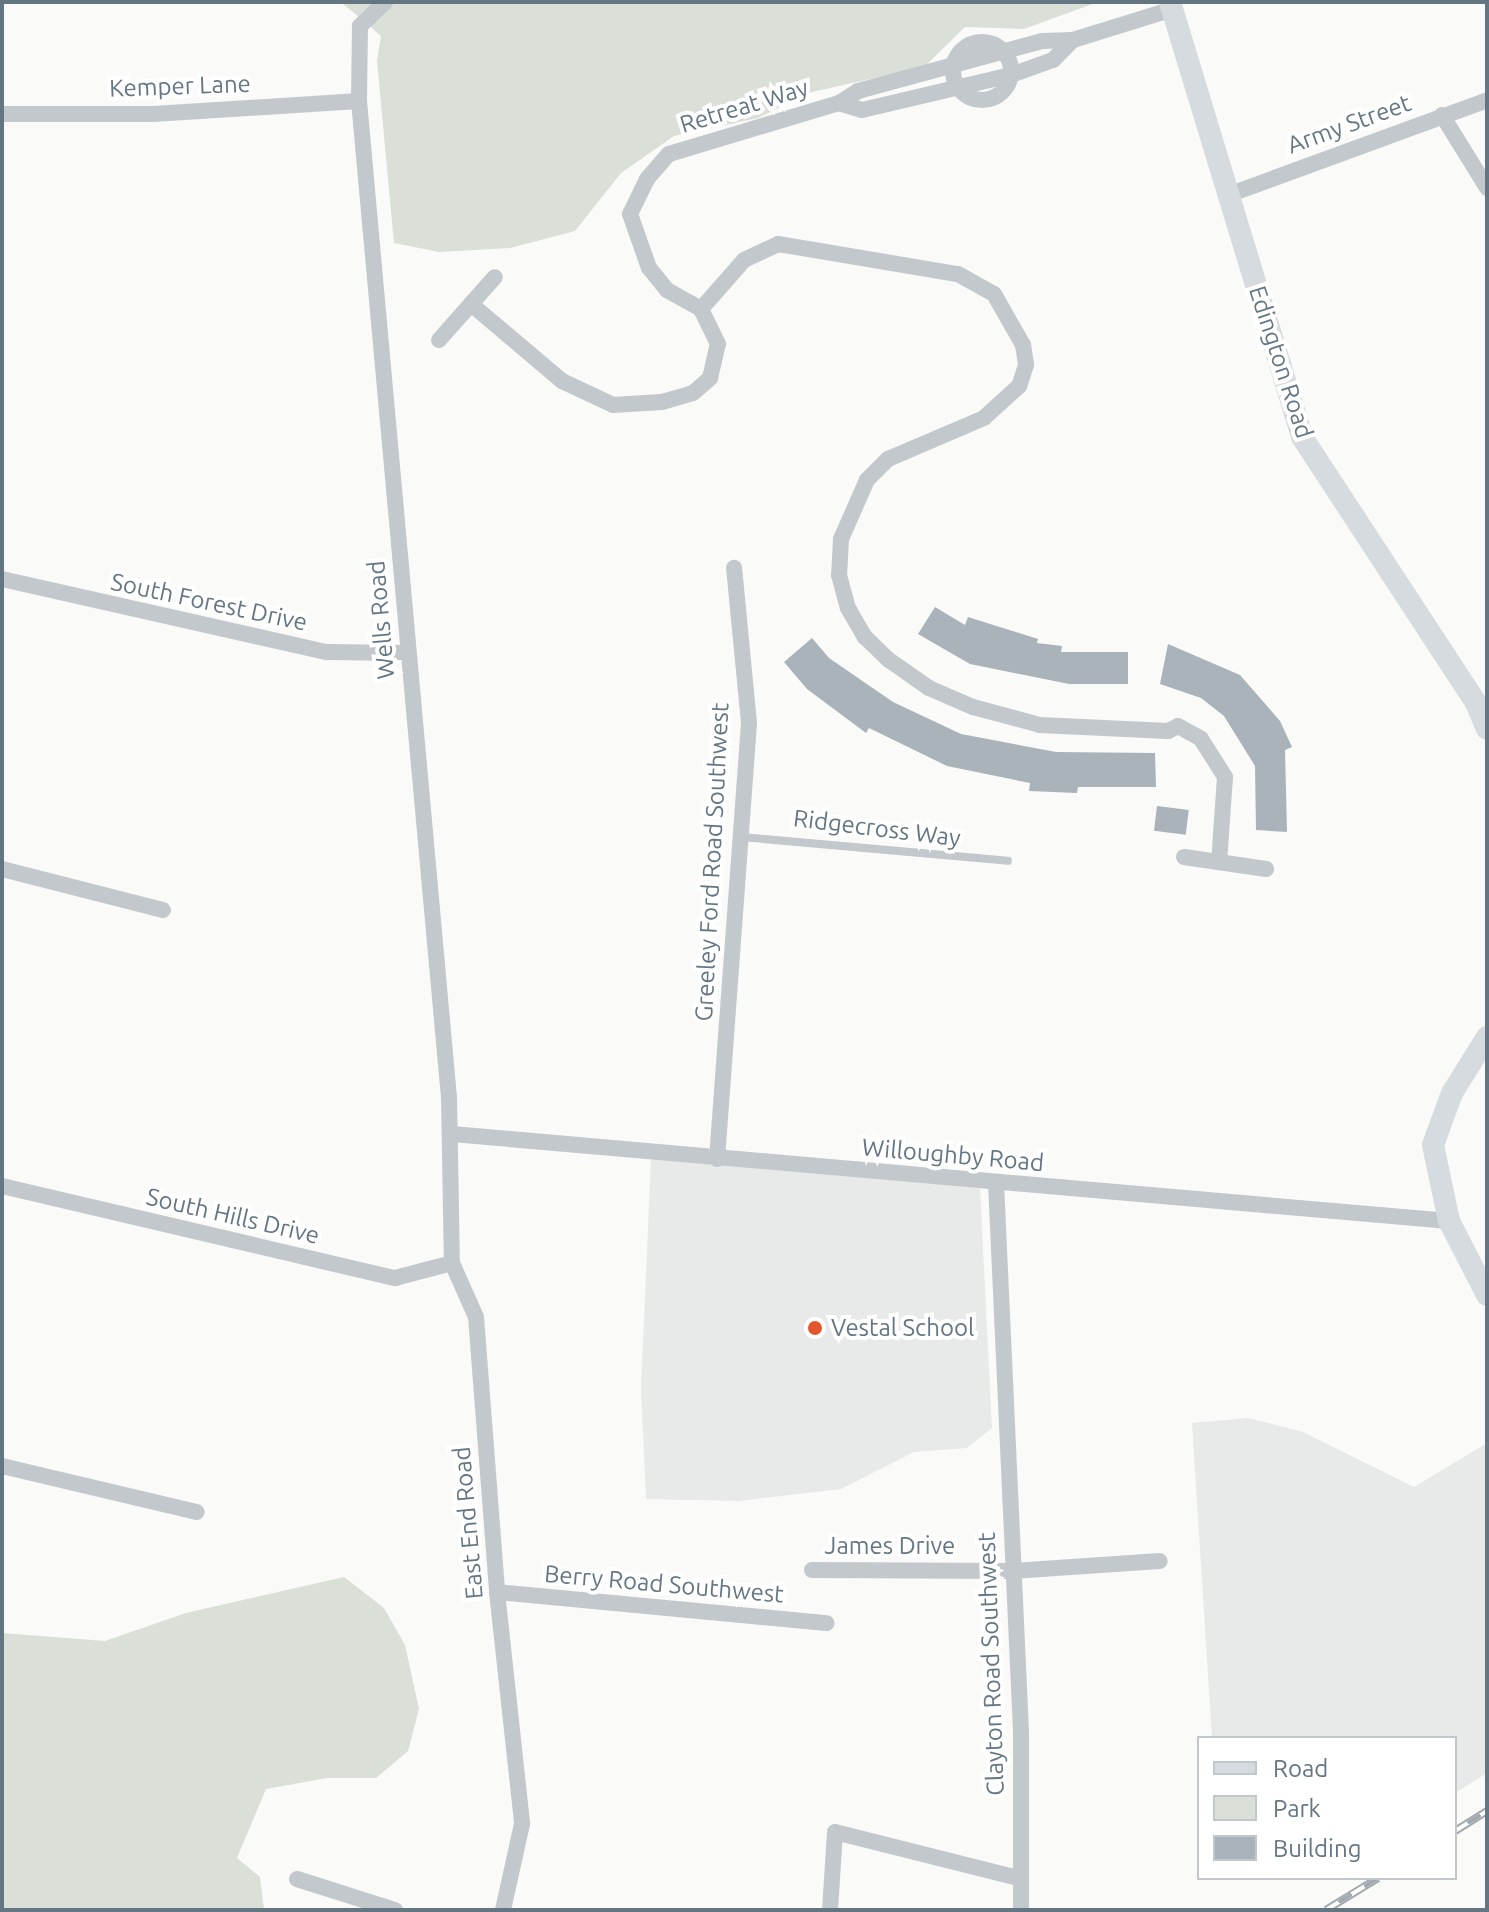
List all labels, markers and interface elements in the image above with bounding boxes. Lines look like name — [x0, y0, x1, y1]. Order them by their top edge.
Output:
street label: Kemper Lane — [109, 69, 251, 103]
street label: Retreat Way — [676, 73, 812, 139]
street label: Army Street — [1283, 88, 1415, 160]
street label: Edington Road — [1243, 282, 1319, 442]
street label: Wells Road — [361, 560, 401, 680]
street label: South Forest Drive — [108, 567, 310, 637]
street label: Greeley Ford Road Southwest — [689, 702, 735, 1022]
street label: Ridgecross Way — [792, 803, 962, 853]
street label: Willoughby Road — [861, 1133, 1045, 1177]
street label: South Hills Drive — [144, 1182, 322, 1250]
place label: Vestal School — [831, 1314, 974, 1342]
marker: Vestal School — [806, 1319, 824, 1337]
street label: East End Road — [447, 1445, 489, 1601]
street label: James Drive — [825, 1532, 955, 1560]
street label: Clayton Road Southwest — [972, 1532, 1010, 1796]
street label: Berry Road Southwest — [543, 1559, 785, 1609]
legend — [1197, 1736, 1457, 1880]
text: Road — [1273, 1755, 1328, 1782]
text: Park — [1273, 1795, 1321, 1822]
text: Building — [1273, 1835, 1361, 1862]

